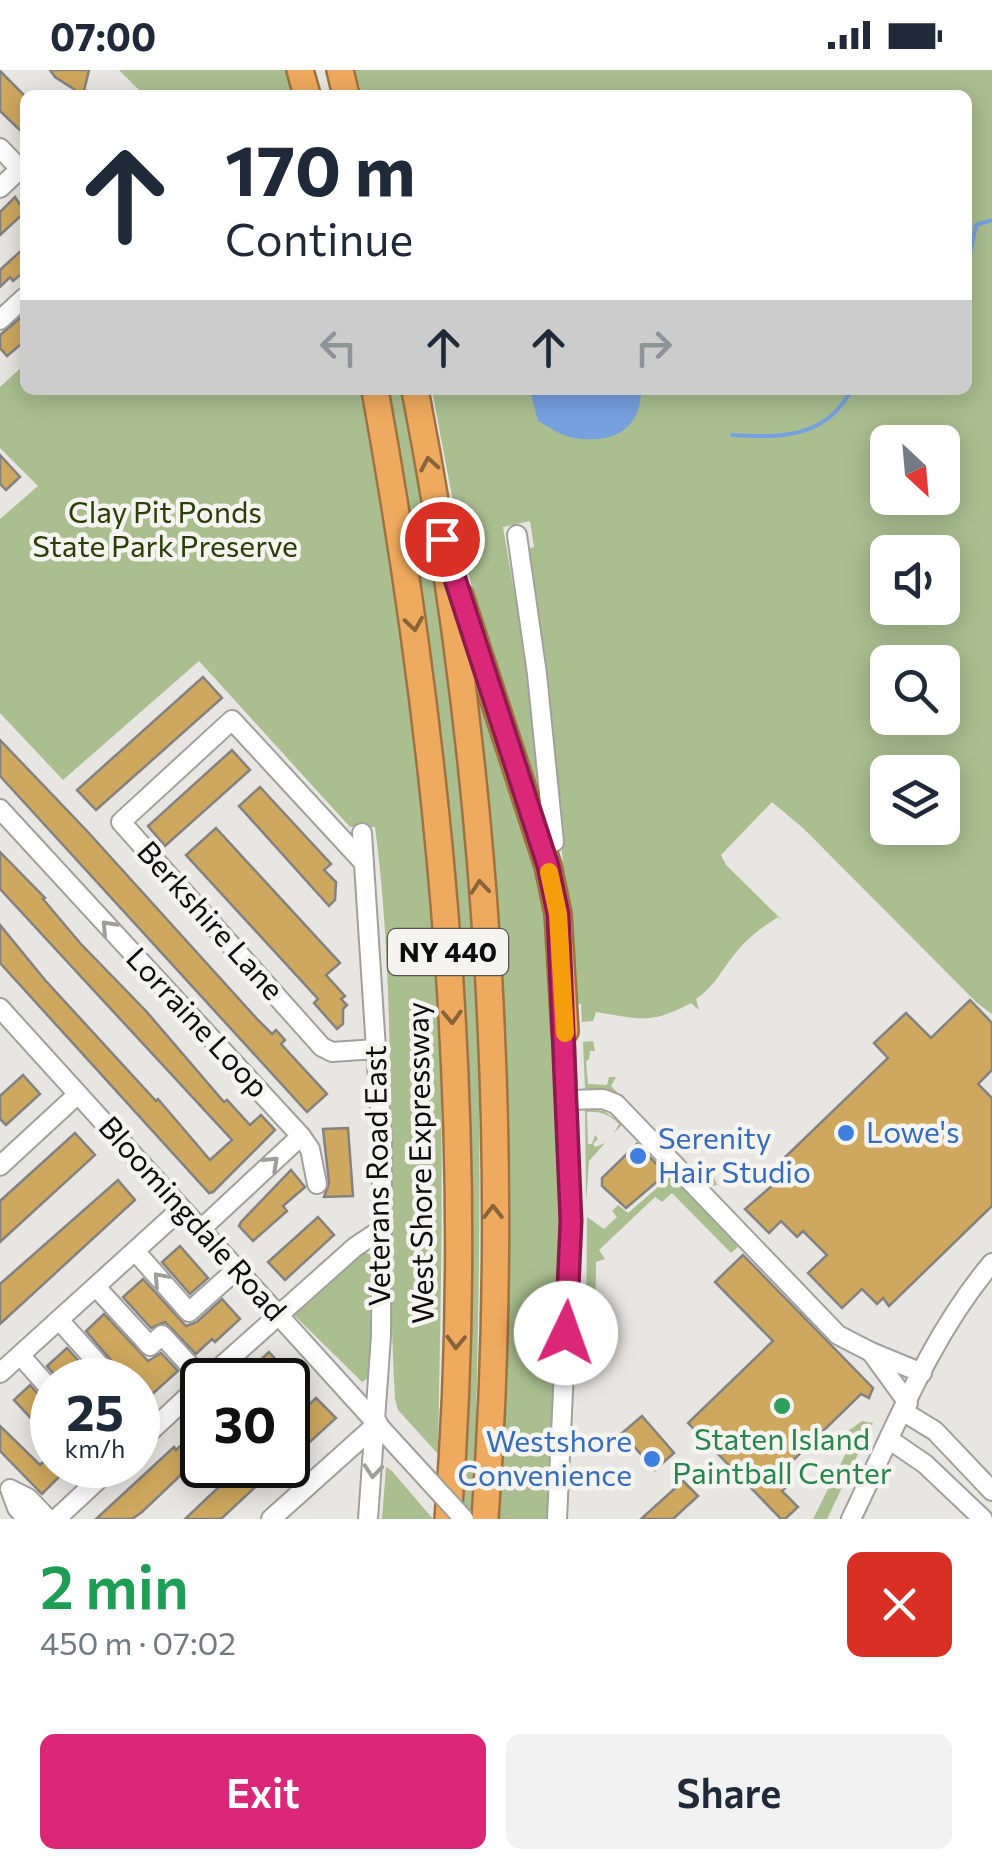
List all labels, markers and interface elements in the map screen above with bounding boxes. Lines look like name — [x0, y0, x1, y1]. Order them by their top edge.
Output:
text: 07:00 — [50, 12, 156, 59]
text: 170 m — [225, 125, 416, 210]
icon: ahead — [60, 130, 190, 260]
text: Continue — [225, 210, 413, 265]
icon: left — [311, 320, 366, 375]
icon: ahead — [416, 320, 471, 375]
icon: ahead — [521, 320, 576, 375]
icon: right — [626, 320, 681, 375]
north arrow — [870, 425, 960, 515]
map controls — [870, 425, 960, 845]
one-way arrow — [419, 456, 440, 473]
park label: Clay Pit Ponds State Park Preserve — [32, 492, 298, 563]
pin — [400, 497, 485, 582]
icon: arrive — [415, 512, 470, 567]
button: sound — [870, 535, 960, 625]
one-way arrow — [403, 616, 424, 632]
button: search — [870, 645, 960, 735]
button: layers — [870, 755, 960, 845]
street label: Berkshire Lane — [131, 832, 293, 1006]
one-way arrow — [470, 879, 491, 895]
one-way arrow — [102, 920, 120, 939]
road number: NY 440 — [388, 929, 508, 975]
street label: Lorraine Loop — [120, 939, 278, 1104]
street label: West Shore Expressway — [397, 1002, 440, 1324]
one-way arrow — [441, 1010, 462, 1026]
street label: Veterans Road East — [355, 1045, 396, 1307]
street label: Bloomingdale Road — [92, 1108, 295, 1327]
place label: Lowe's — [866, 1112, 960, 1149]
place label: Serenity Hair Studio — [658, 1118, 811, 1189]
marker: Lowe's — [835, 1122, 857, 1144]
marker: Serenity Hair Studio — [627, 1145, 649, 1167]
one-way arrow — [260, 1157, 279, 1175]
one-way arrow — [482, 1203, 504, 1218]
one-way arrow — [154, 1272, 172, 1291]
position arrow — [514, 1281, 618, 1385]
one-way arrow — [445, 1336, 467, 1351]
speed limit sign: 30 — [180, 1358, 310, 1488]
text: 25 — [66, 1380, 124, 1441]
marker: Staten Island Paintball Center — [771, 1395, 793, 1417]
place label: Staten Island Paintball Center — [672, 1419, 892, 1490]
place label: Westshore Convenience — [457, 1421, 632, 1492]
text: km/h — [65, 1433, 125, 1463]
marker: Westshore Convenience — [641, 1448, 663, 1470]
one-way arrow — [362, 1464, 384, 1480]
text: 2 min — [40, 1548, 189, 1621]
button: close — [847, 1552, 952, 1657]
text: 450 m · 07:02 — [40, 1622, 236, 1662]
button: Exit — [40, 1734, 486, 1849]
button: Share — [506, 1734, 952, 1849]

